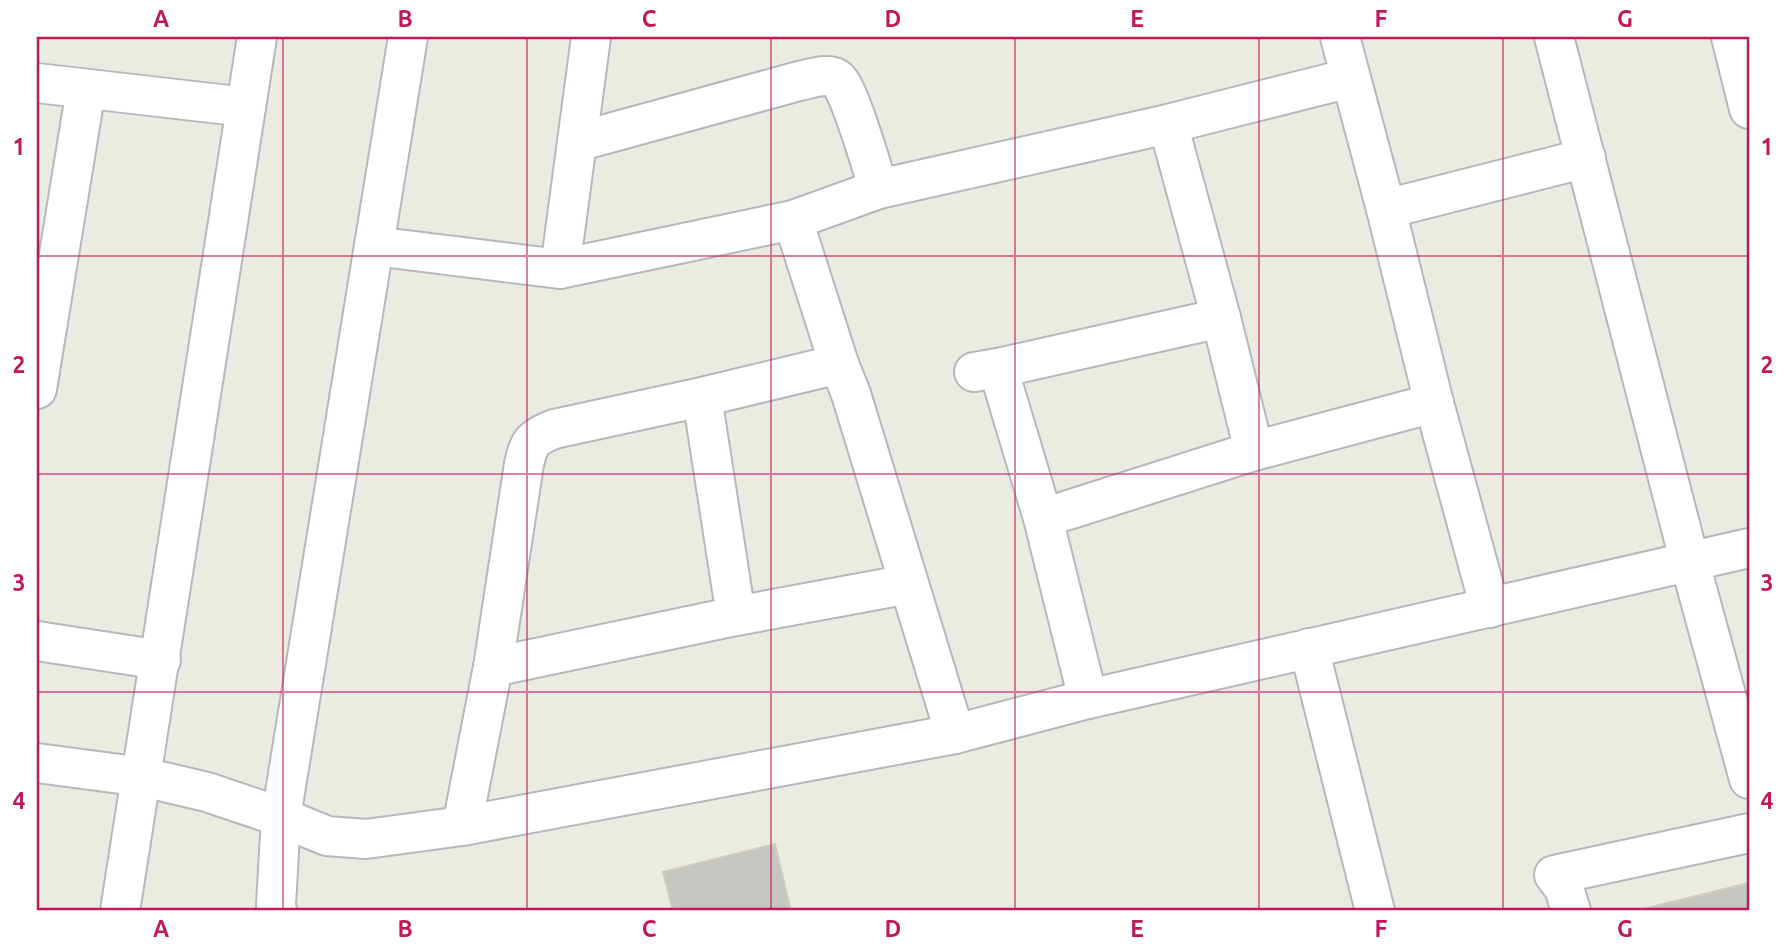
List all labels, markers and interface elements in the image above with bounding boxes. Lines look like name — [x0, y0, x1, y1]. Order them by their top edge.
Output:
text: A — [153, 6, 169, 31]
text: B — [397, 6, 413, 31]
text: C — [642, 6, 657, 31]
text: D — [885, 6, 901, 31]
text: E — [1130, 6, 1144, 31]
text: F — [1375, 6, 1388, 31]
text: G — [1617, 6, 1633, 31]
text: 1 — [13, 134, 25, 159]
text: 1 — [1761, 134, 1773, 159]
text: 2 — [13, 352, 25, 377]
text: 2 — [1761, 352, 1773, 377]
text: 3 — [13, 570, 25, 595]
text: 3 — [1761, 570, 1773, 595]
text: 4 — [13, 788, 26, 813]
text: 4 — [1761, 788, 1774, 813]
text: A — [153, 916, 169, 941]
text: B — [397, 916, 413, 941]
text: C — [642, 916, 657, 941]
text: D — [885, 916, 901, 941]
text: E — [1130, 916, 1144, 941]
text: F — [1375, 916, 1388, 941]
text: G — [1617, 916, 1633, 941]

